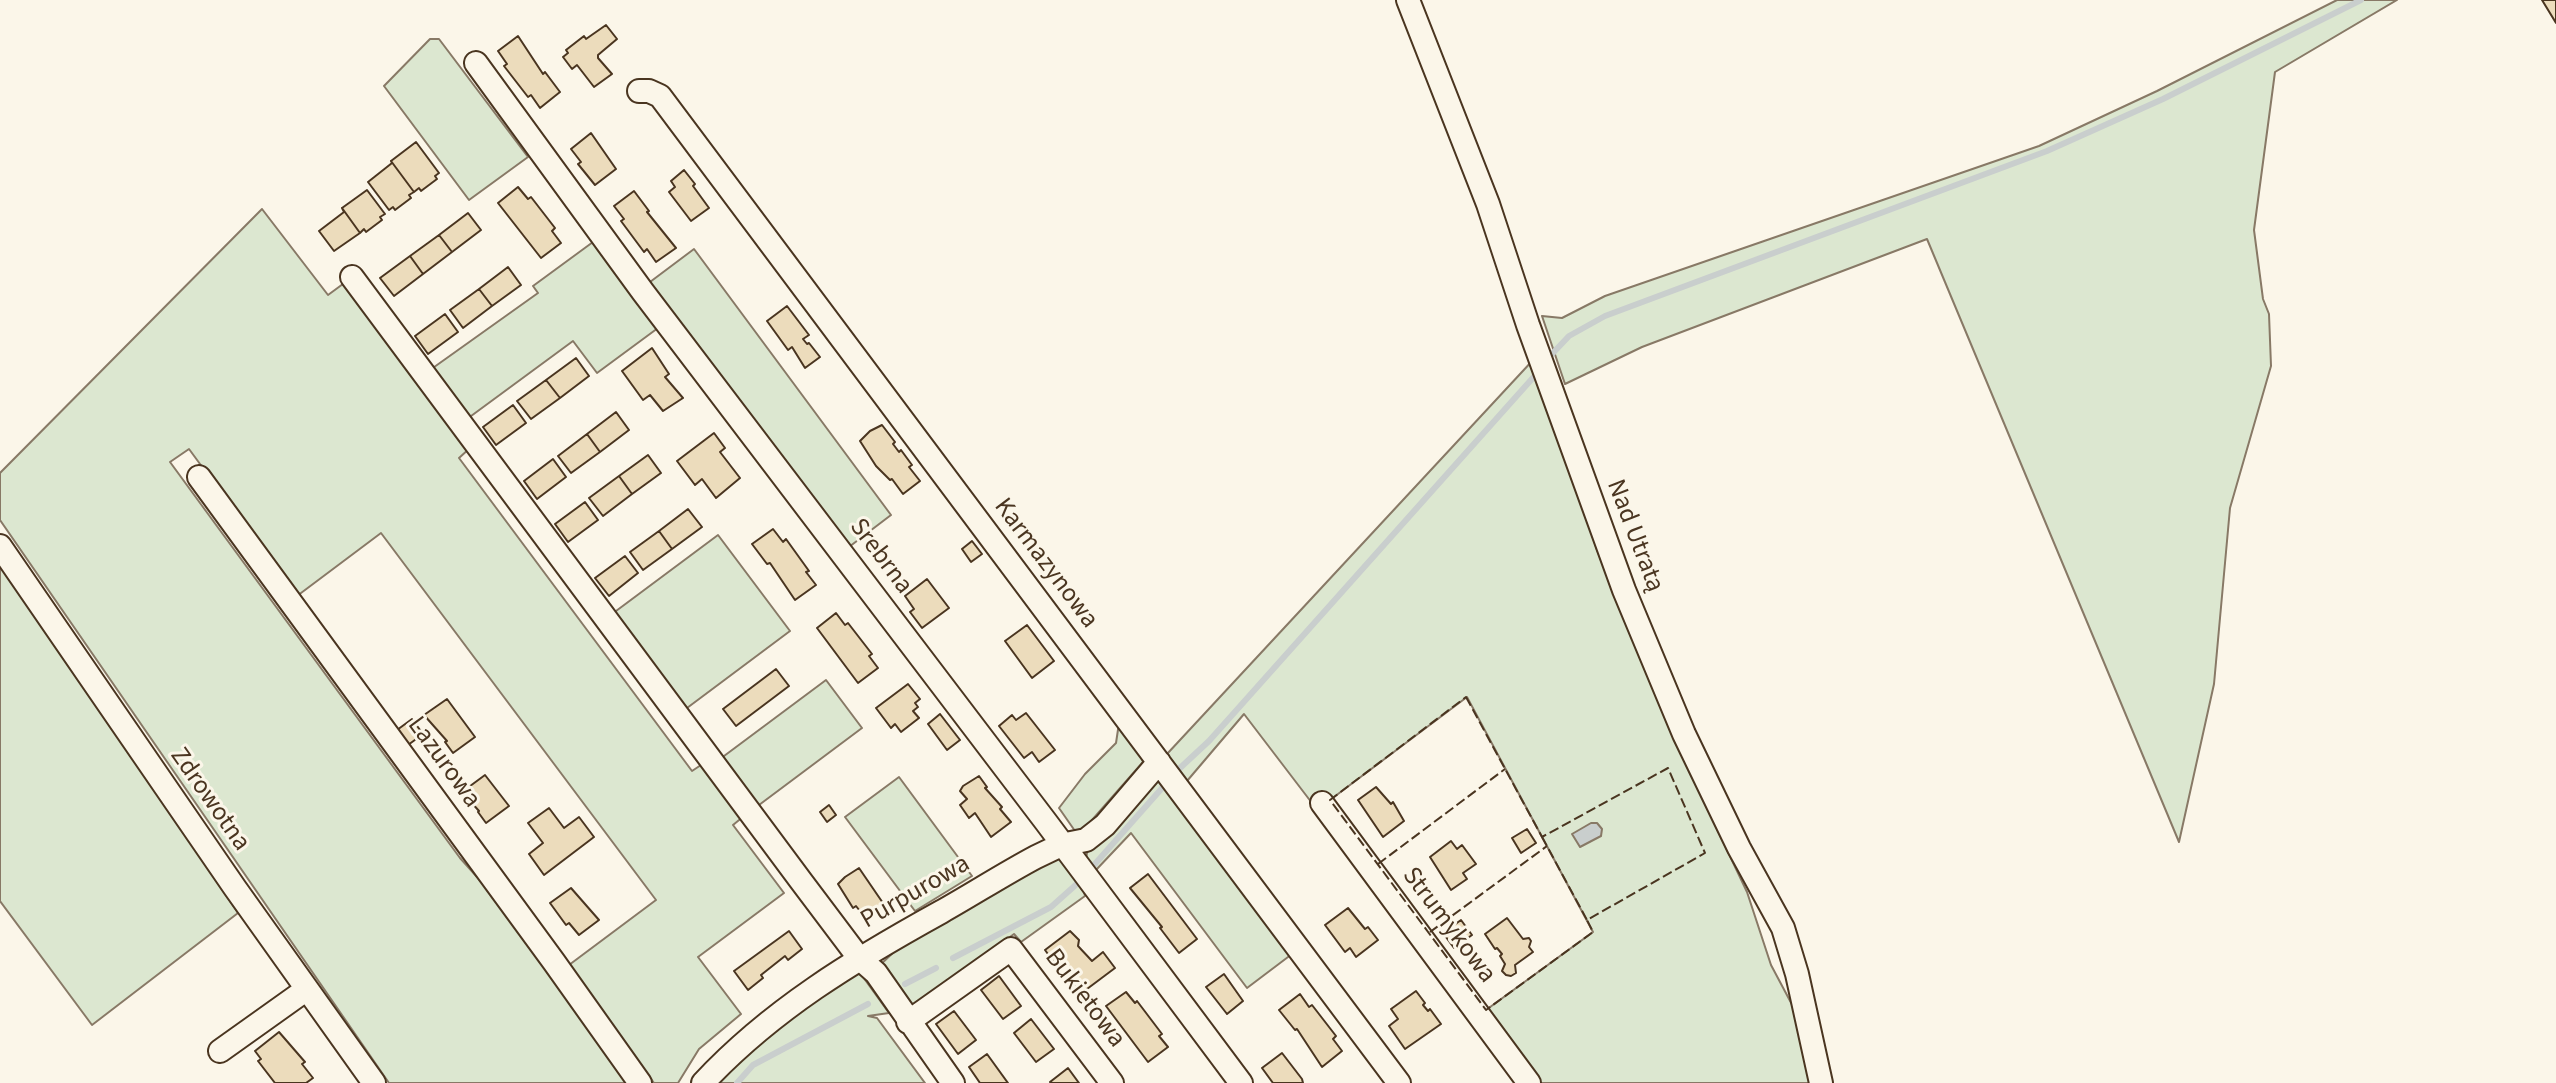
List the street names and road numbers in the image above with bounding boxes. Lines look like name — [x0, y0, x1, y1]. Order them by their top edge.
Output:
street label: Nad Utratą — [1598, 476, 1670, 596]
street label: Karmazynowa — [986, 493, 1104, 635]
street label: Srebrna — [842, 513, 918, 601]
street label: Lazurowa — [400, 711, 486, 815]
street label: Zdrowotna — [162, 742, 256, 858]
street label: Purpurowa — [856, 849, 976, 937]
street label: Strumykowa — [1394, 862, 1502, 990]
street label: Bukietowa — [1037, 944, 1131, 1054]

